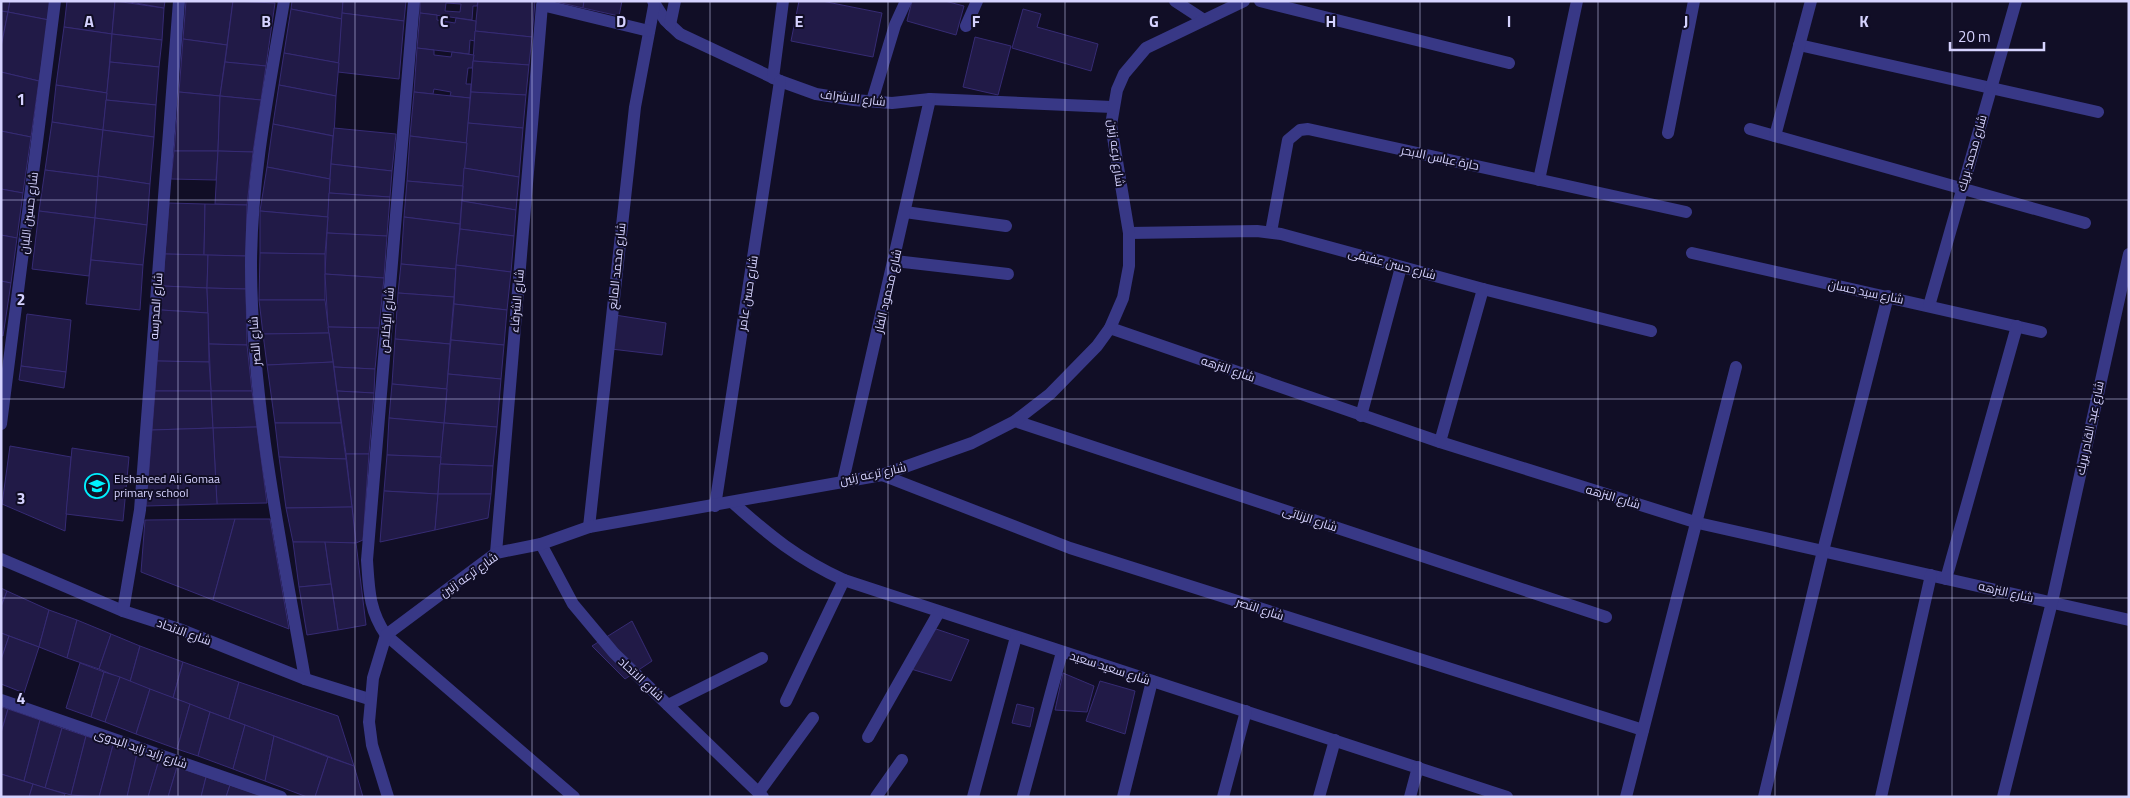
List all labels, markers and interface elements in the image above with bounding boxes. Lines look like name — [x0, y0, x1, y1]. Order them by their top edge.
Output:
text: A — [84, 9, 94, 33]
text: B — [261, 9, 271, 33]
text: C — [440, 9, 449, 33]
text: D — [616, 9, 626, 33]
text: E — [795, 9, 804, 33]
text: F — [972, 9, 981, 33]
text: G — [1149, 9, 1159, 33]
text: H — [1326, 9, 1336, 33]
text: I — [1507, 9, 1511, 33]
text: J — [1684, 9, 1688, 33]
text: K — [1859, 9, 1869, 33]
scale bar — [1950, 20, 2044, 52]
text: 20 m — [1958, 25, 1991, 48]
street label: شارع الاشراف — [819, 84, 887, 111]
text: 1 — [17, 87, 25, 111]
street label: شارع محمد بريك — [1952, 112, 1992, 193]
street label: شارع ترعه زنين — [1103, 118, 1130, 188]
street label: حارة عباس الابحر — [1398, 140, 1481, 175]
street label: شارع حسين اللبان — [14, 171, 43, 255]
street label: شارع محمد المانع — [603, 222, 631, 310]
street label: شارع حسن عفيفى — [1346, 243, 1438, 284]
street label: شارع محمود الفار — [868, 247, 906, 336]
street label: شارع حسن عامر — [732, 254, 763, 333]
street label: شارع الشرفاء — [504, 268, 529, 333]
street label: شارع المدرسه — [144, 272, 167, 340]
street label: شارع سيد حسان — [1827, 274, 1906, 309]
street label: شارع الإخلاص — [374, 286, 399, 354]
text: 2 — [17, 287, 25, 311]
street label: شارع النصر — [243, 316, 266, 367]
street label: شارع النزهه — [1199, 350, 1258, 387]
street label: شارع عبد القادر بريك — [2070, 379, 2109, 477]
street label: شارع ترعه زنين — [838, 457, 908, 490]
place label: Elshaheed Ali Gomaa primary school — [114, 469, 220, 502]
school or university icon: Elshaheed Ali Gomaa primary school — [84, 473, 110, 499]
street label: شارع النزهه — [1584, 479, 1643, 514]
text: 3 — [17, 486, 25, 510]
street label: شارع الزناتى — [1280, 501, 1340, 536]
street label: شارع ترعه زنين — [436, 547, 502, 602]
street label: شارع النزهه — [1977, 576, 2036, 607]
street label: شارع النصر — [1233, 592, 1287, 625]
street label: شارع الاتحاد — [154, 613, 214, 650]
street label: شارع سعيد سعيد — [1067, 646, 1153, 689]
street label: شارع الاتحاد — [614, 652, 669, 705]
text: 4 — [17, 686, 26, 710]
street label: شارع زايد زايد البدوى — [92, 724, 190, 773]

